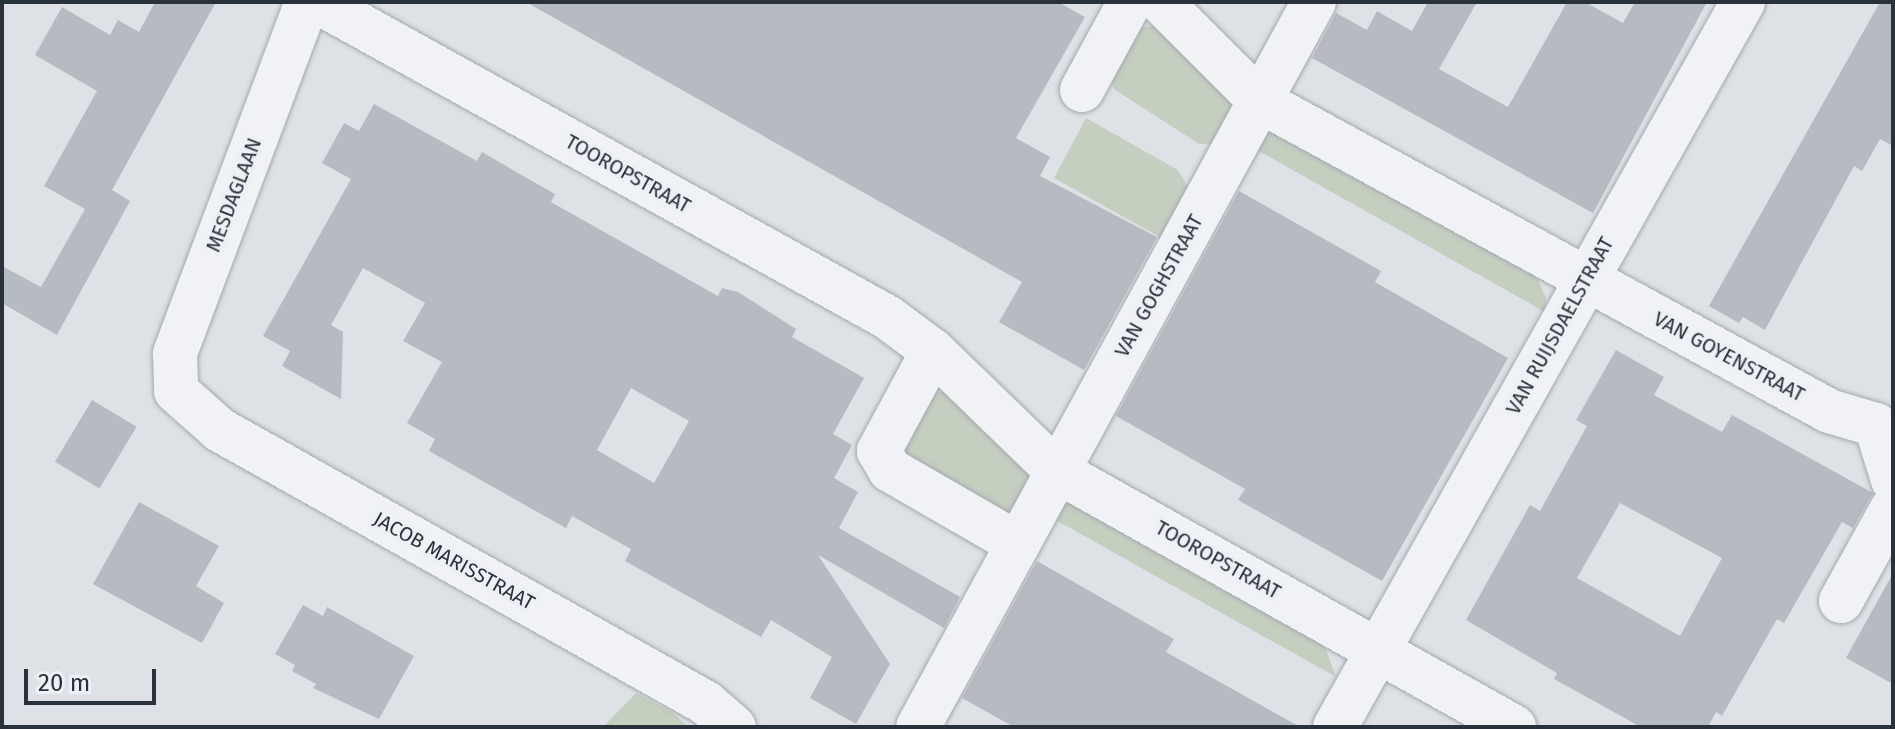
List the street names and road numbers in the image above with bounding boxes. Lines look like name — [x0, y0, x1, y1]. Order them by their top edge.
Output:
street label: TOOROPSTRAAT — [561, 130, 695, 218]
street label: MESDAGLAAN — [201, 135, 267, 255]
street label: VAN GOGHSTRAAT — [1110, 211, 1208, 361]
street label: VAN RUIJSDAELSTRAAT — [1501, 233, 1619, 419]
street label: VAN GOYENSTRAAT — [1649, 307, 1809, 407]
street label: JACOB MARISSTRAAT — [369, 507, 539, 615]
street label: TOOROPSTRAAT — [1151, 516, 1285, 604]

